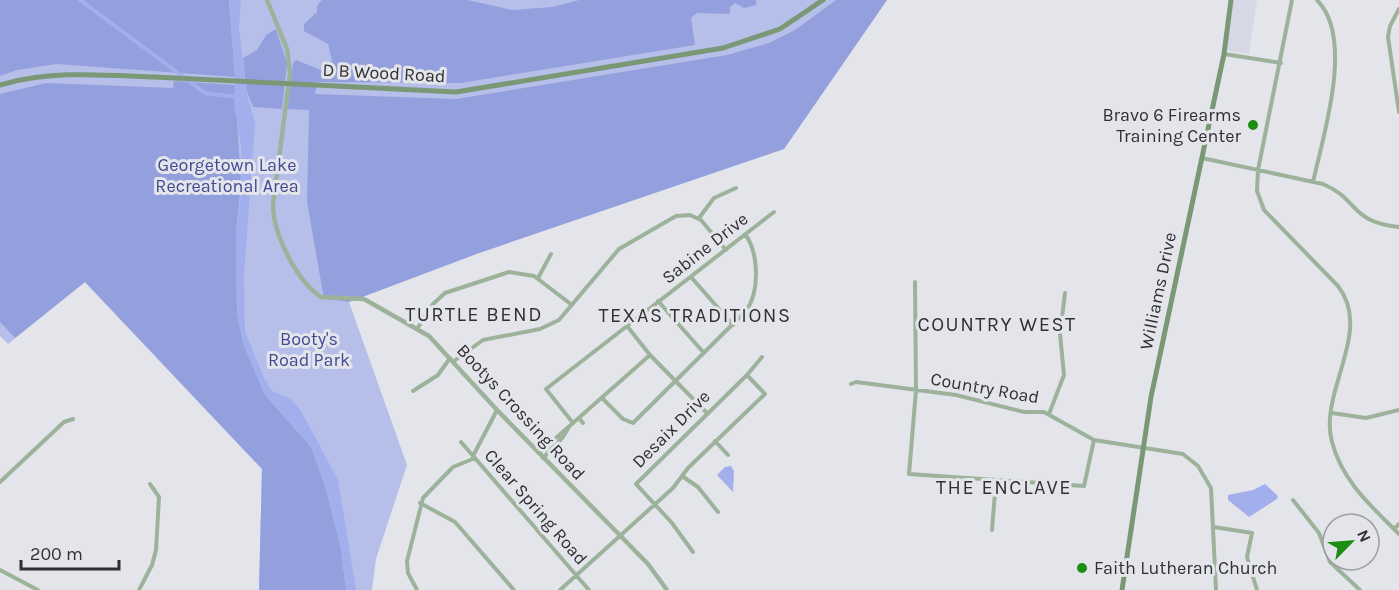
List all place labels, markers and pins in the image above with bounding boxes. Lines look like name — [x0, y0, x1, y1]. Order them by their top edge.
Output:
place label: Bravo 6 Firearms Training Center — [1102, 104, 1241, 147]
marker: Bravo 6 Firearms Training Center — [1246, 118, 1260, 132]
place label: Faith Lutheran Church — [1094, 557, 1277, 579]
marker: Faith Lutheran Church — [1075, 561, 1089, 575]

